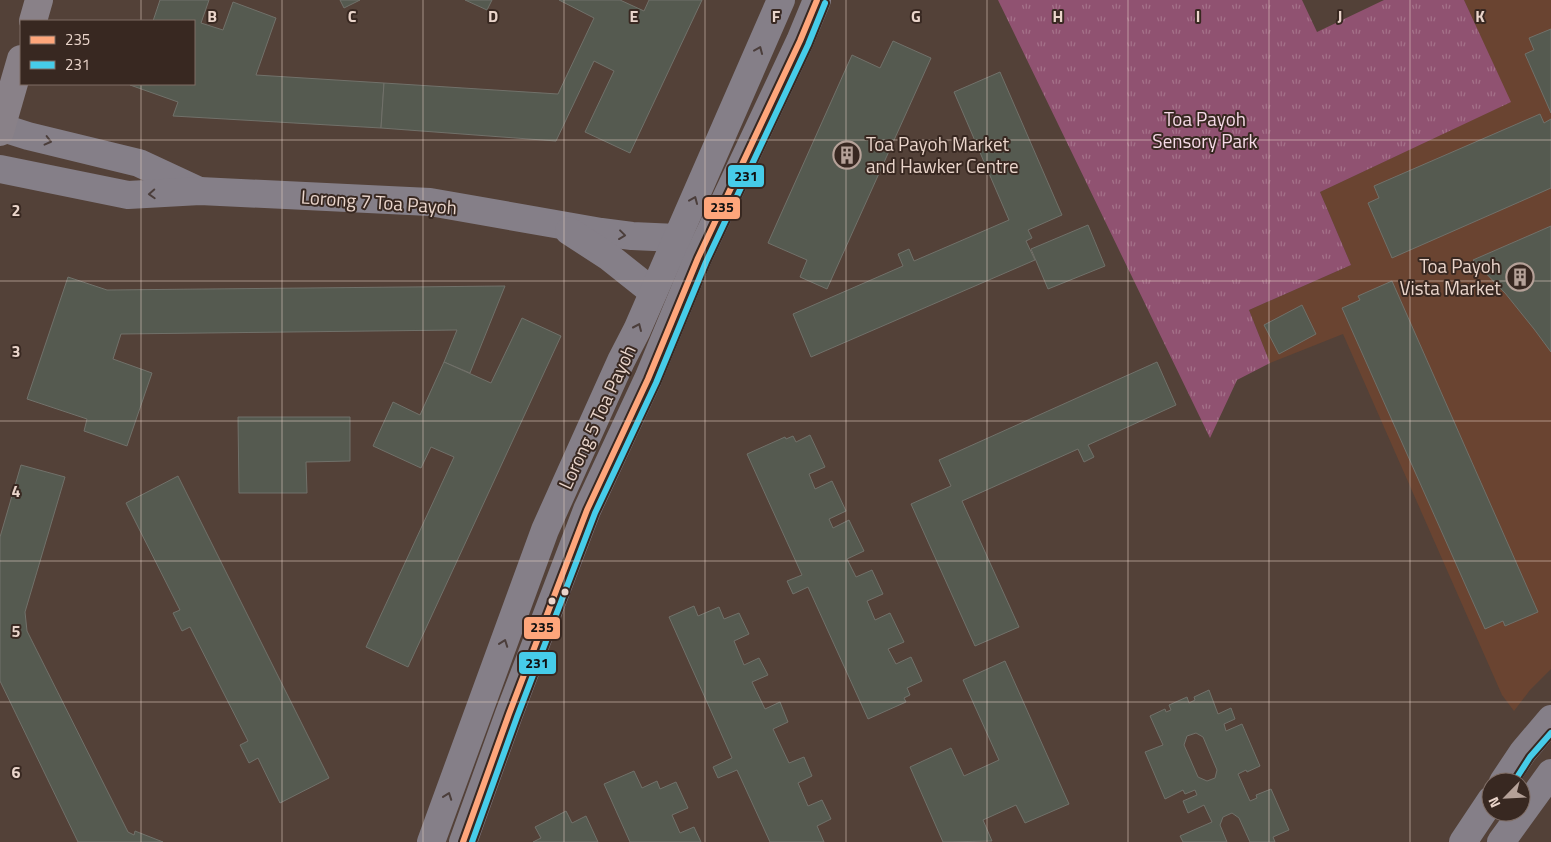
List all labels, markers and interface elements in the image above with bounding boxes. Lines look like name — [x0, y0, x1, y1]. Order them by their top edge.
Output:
text: B — [207, 4, 217, 28]
text: C — [348, 4, 357, 28]
text: D — [488, 4, 498, 28]
text: E — [630, 4, 639, 28]
text: F — [772, 4, 781, 28]
text: G — [911, 4, 921, 28]
text: H — [1053, 4, 1063, 28]
text: I — [1196, 4, 1200, 28]
text: J — [1338, 4, 1342, 28]
text: K — [1475, 4, 1485, 28]
legend — [20, 20, 195, 85]
text: 235 — [65, 28, 90, 51]
one-way arrow — [752, 46, 763, 55]
text: 231 — [65, 53, 90, 76]
park label: Toa Payoh Sensory Park — [1152, 104, 1258, 155]
place label: Toa Payoh Market and Hawker Centre — [866, 129, 1019, 180]
one-way arrow — [44, 135, 53, 146]
building icon: Toa Payoh Market and Hawker Centre — [832, 140, 862, 170]
line badge: 231 — [727, 164, 765, 188]
text: 231 — [734, 165, 758, 186]
street label: Lorong 7 Toa Payoh — [300, 182, 458, 221]
one-way arrow — [147, 188, 155, 199]
one-way arrow — [688, 196, 699, 205]
line badge: 235 — [703, 196, 741, 220]
text: 235 — [710, 196, 734, 217]
text: 2 — [12, 198, 20, 222]
one-way arrow — [618, 229, 626, 240]
place label: Toa Payoh Vista Market — [1399, 251, 1501, 302]
building icon: Toa Payoh Vista Market — [1505, 262, 1535, 292]
one-way arrow — [632, 323, 642, 332]
text: 3 — [12, 339, 20, 363]
street label: Lorong 5 Toa Payoh — [550, 340, 643, 494]
text: 4 — [12, 479, 21, 503]
unlabelled marker — [560, 587, 570, 597]
unlabelled marker — [547, 596, 557, 606]
line badge: 235 — [523, 616, 561, 640]
text: 235 — [530, 616, 554, 637]
text: 5 — [12, 619, 21, 643]
one-way arrow — [498, 640, 508, 648]
line badge: 231 — [518, 651, 557, 675]
text: 231 — [525, 652, 549, 673]
text: 6 — [12, 760, 21, 784]
north arrow — [1481, 772, 1531, 822]
one-way arrow — [442, 792, 452, 801]
text: N — [1482, 794, 1505, 811]

